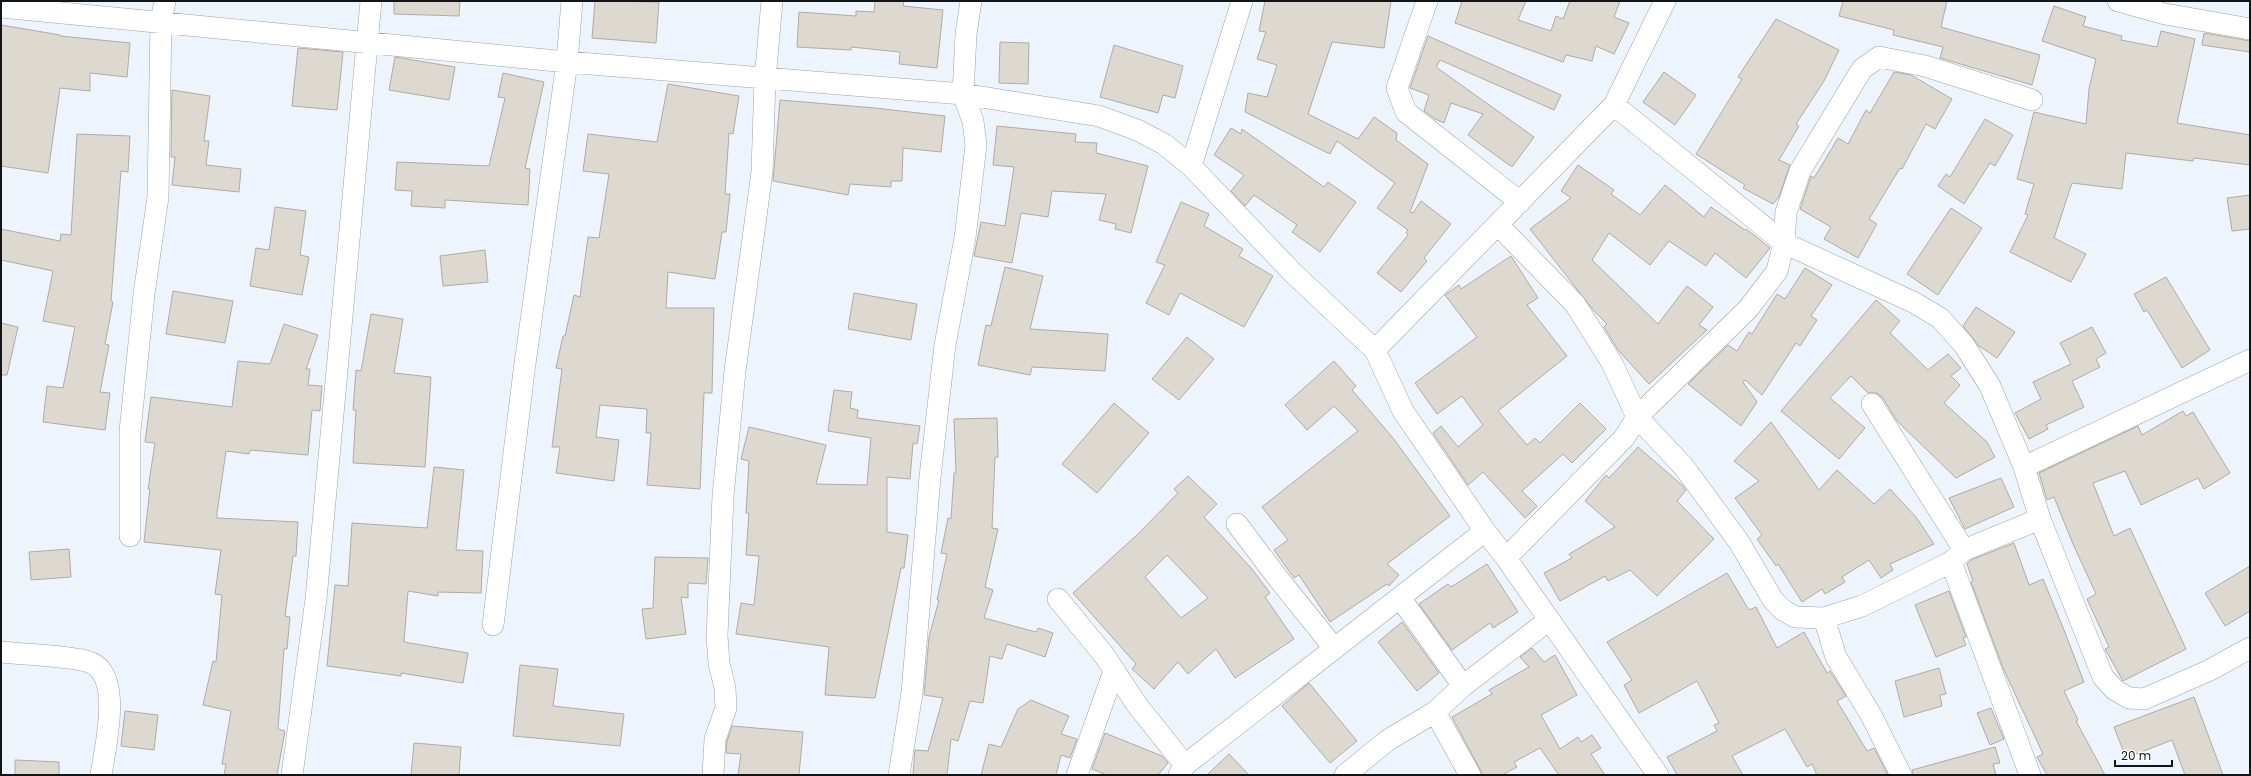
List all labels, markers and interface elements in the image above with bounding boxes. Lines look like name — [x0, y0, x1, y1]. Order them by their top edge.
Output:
scale bar — [2115, 742, 2172, 768]
text: 20 m — [2121, 747, 2151, 764]

